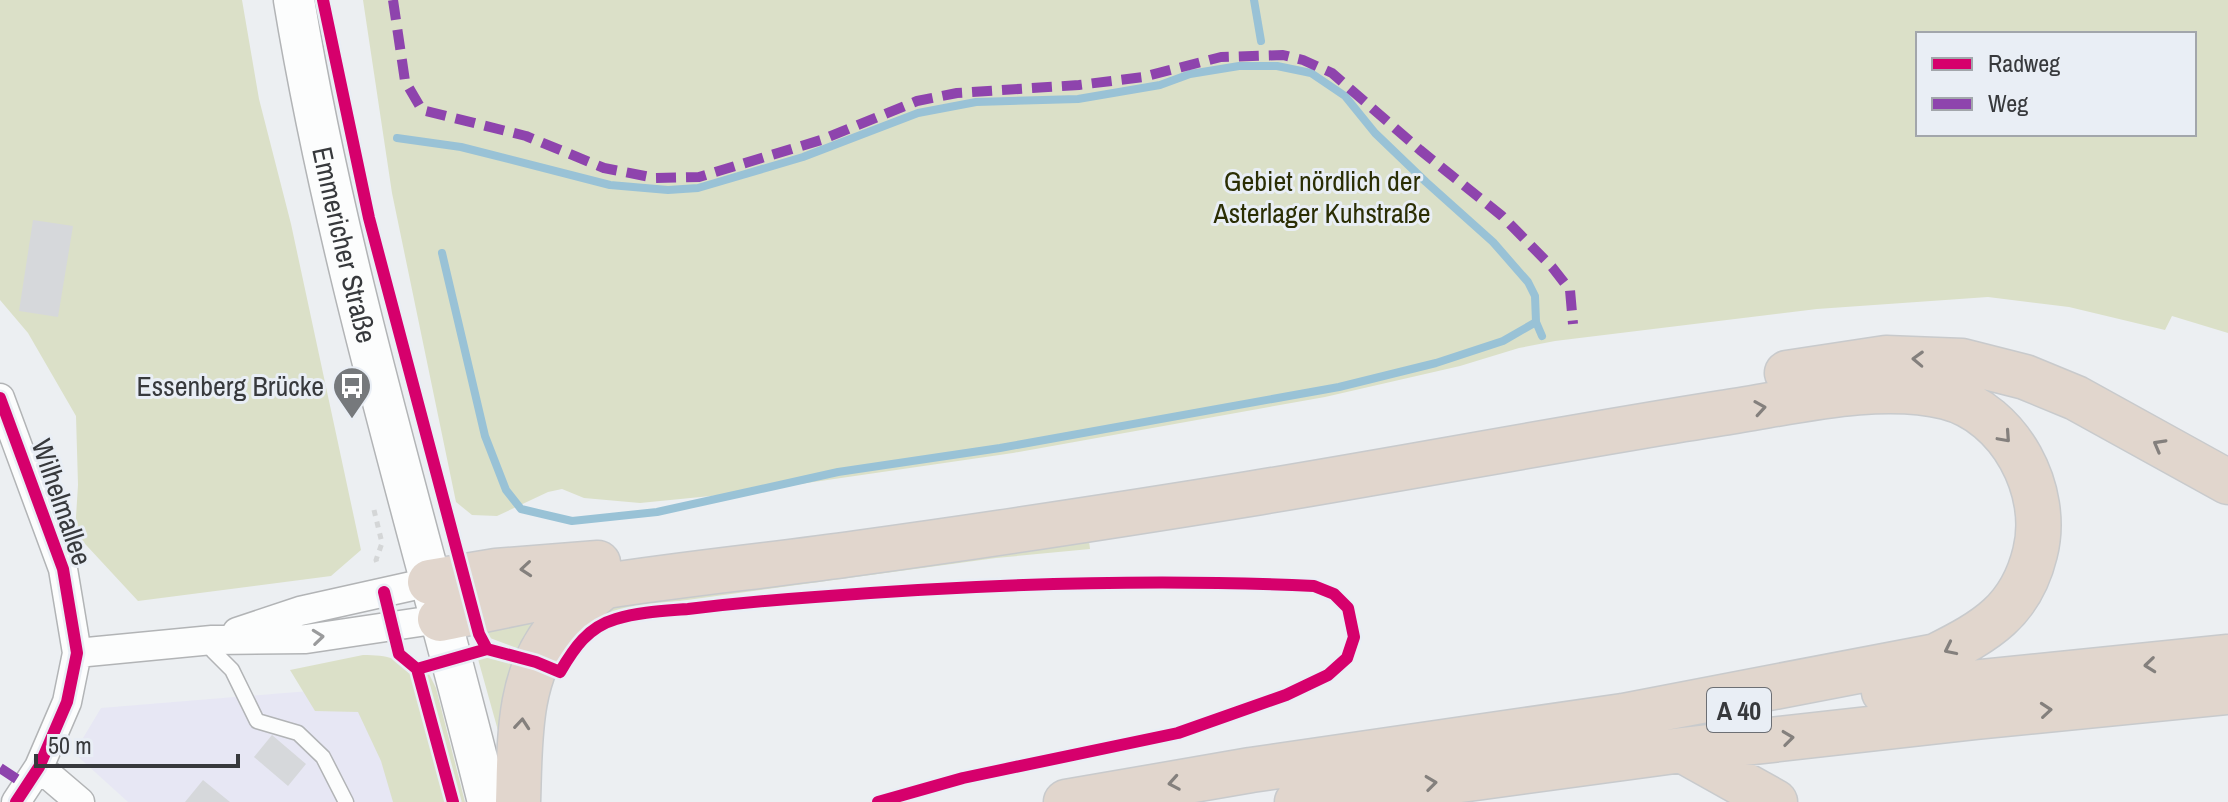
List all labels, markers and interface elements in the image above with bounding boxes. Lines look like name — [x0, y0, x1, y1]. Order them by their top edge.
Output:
legend — [1916, 32, 2196, 136]
text: Radweg — [1988, 47, 2060, 79]
text: Weg — [1988, 87, 2028, 119]
street label: Emmericher Straße — [303, 143, 386, 347]
park label: Gebiet nördlich der Asterlager Kuhstraße — [1213, 162, 1430, 232]
one-way arrow — [1911, 350, 1924, 367]
bus stop icon: Essenberg Brücke — [331, 365, 373, 420]
place label: Essenberg Brücke — [136, 367, 324, 405]
one-way arrow — [1753, 400, 1767, 417]
one-way arrow — [1995, 428, 2009, 443]
street label: Wilhelmallee — [23, 434, 101, 570]
one-way arrow — [2153, 439, 2168, 455]
one-way arrow — [519, 560, 532, 577]
one-way arrow — [312, 629, 325, 646]
one-way arrow — [1943, 639, 1958, 655]
one-way arrow — [2143, 656, 2156, 673]
road number: A 40 — [1707, 688, 1771, 732]
one-way arrow — [2040, 702, 2053, 719]
one-way arrow — [514, 717, 531, 730]
scale bar — [36, 718, 238, 768]
text: 50 m — [48, 729, 92, 761]
one-way arrow — [1782, 730, 1795, 747]
one-way arrow — [1167, 774, 1181, 791]
one-way arrow — [1424, 775, 1438, 792]

